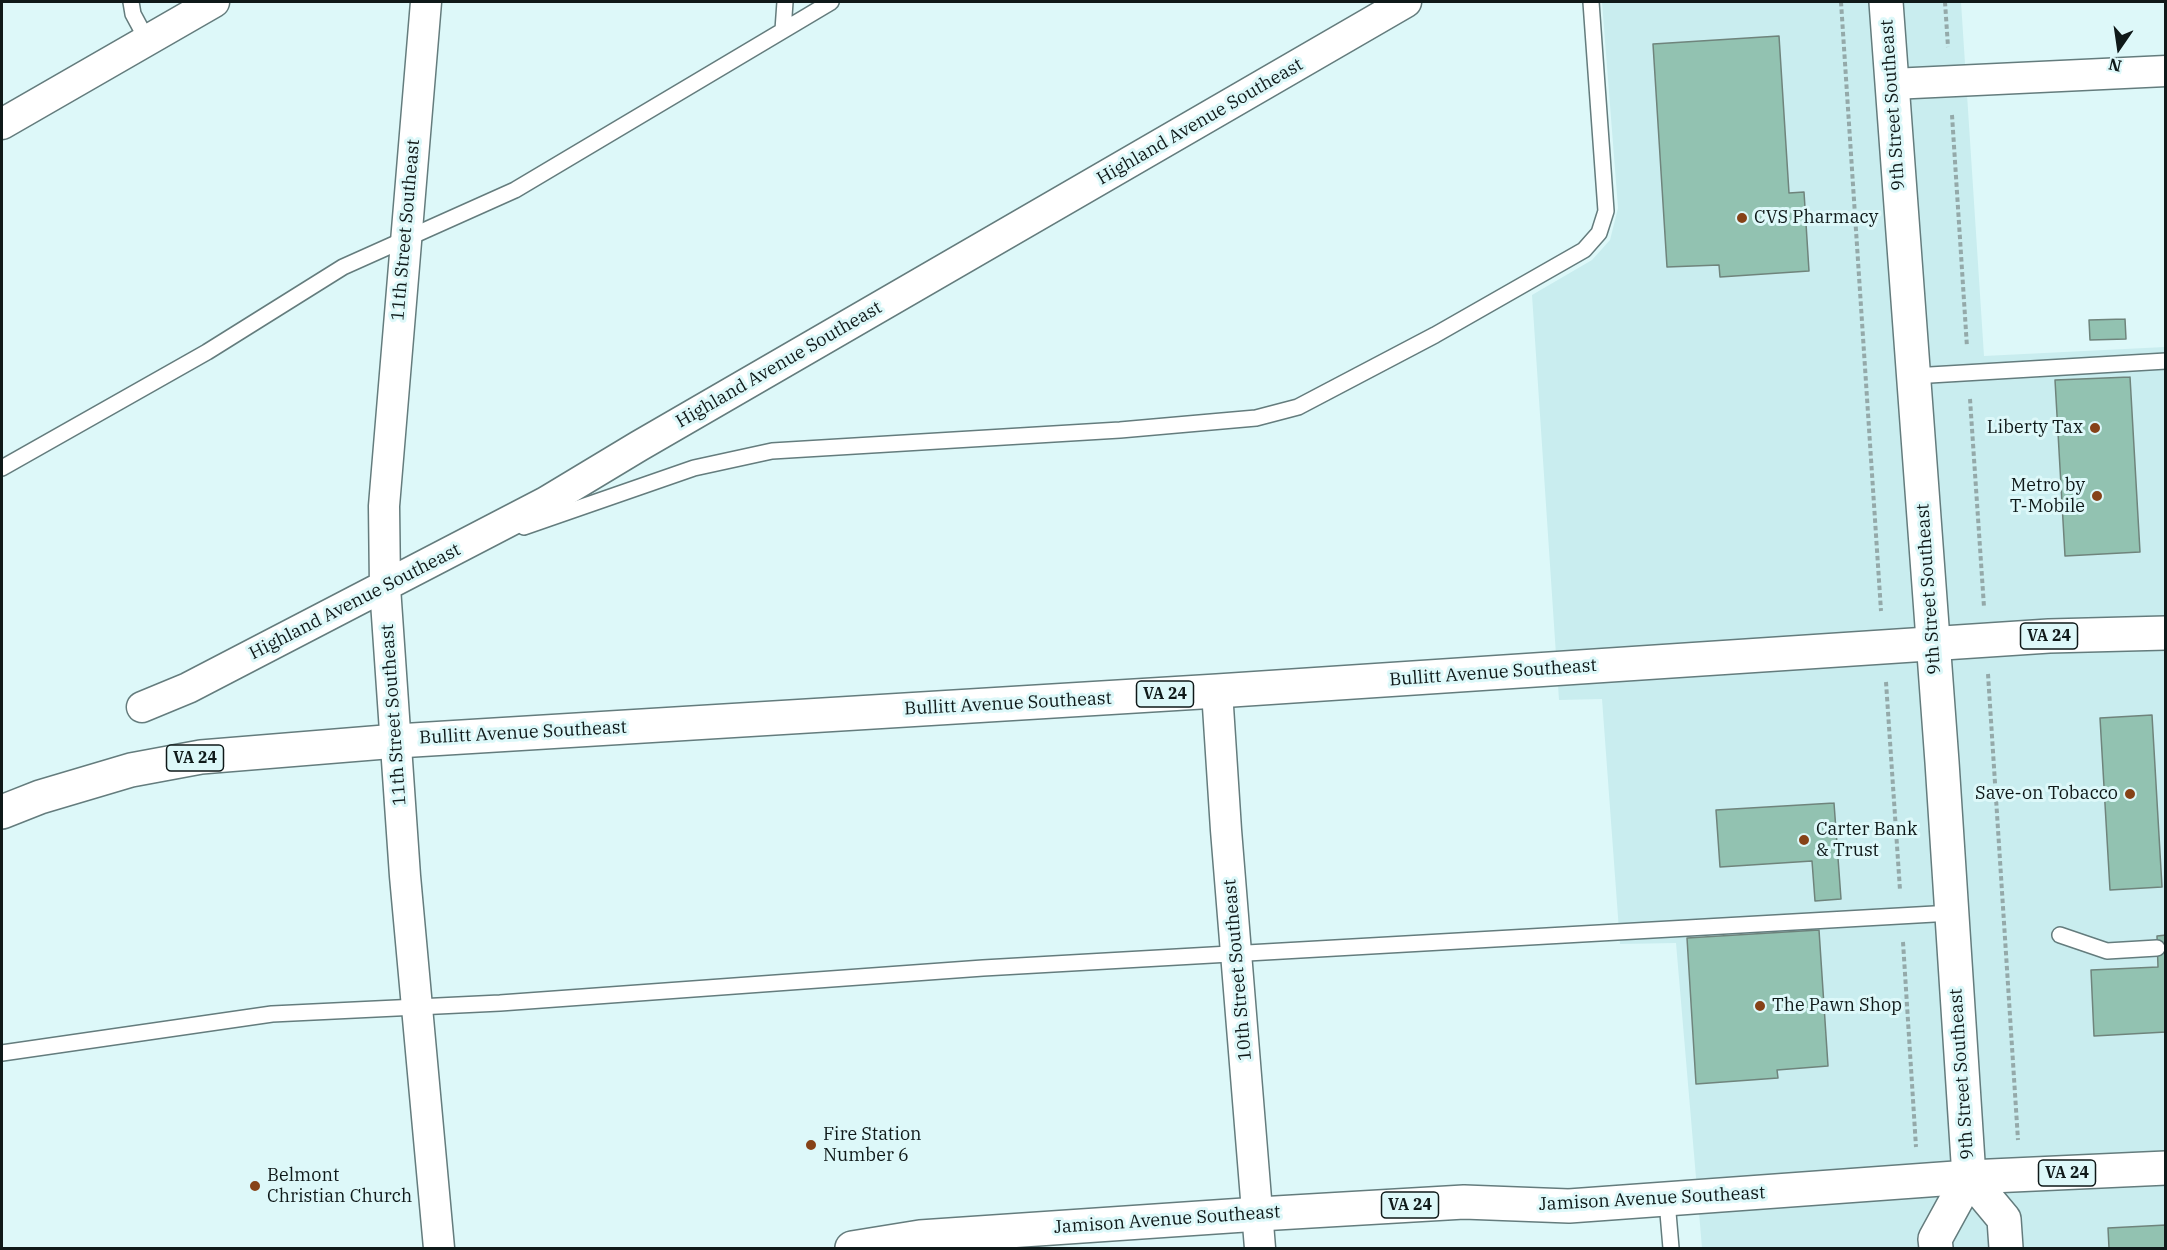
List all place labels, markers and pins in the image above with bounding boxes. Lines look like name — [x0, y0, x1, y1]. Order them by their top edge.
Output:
place label: CVS Pharmacy — [1754, 207, 1878, 229]
marker: CVS Pharmacy — [1735, 211, 1749, 225]
place label: Liberty Tax — [1987, 417, 2083, 439]
marker: Liberty Tax — [2088, 421, 2102, 435]
place label: Metro by T-Mobile — [2010, 475, 2085, 518]
marker: Metro by T-Mobile — [2090, 489, 2104, 503]
place label: Save-on Tobacco — [1975, 783, 2118, 805]
marker: Save-on Tobacco — [2123, 787, 2137, 801]
place label: Carter Bank & Trust — [1816, 819, 1918, 862]
marker: Carter Bank & Trust — [1797, 833, 1811, 847]
place label: The Pawn Shop — [1772, 995, 1902, 1017]
marker: The Pawn Shop — [1753, 999, 1767, 1013]
place label: Fire Station Number 6 — [823, 1124, 922, 1166]
marker: Fire Station Number 6 — [804, 1138, 818, 1152]
place label: Belmont Christian Church — [267, 1165, 412, 1208]
marker: Belmont Christian Church — [248, 1179, 262, 1193]

